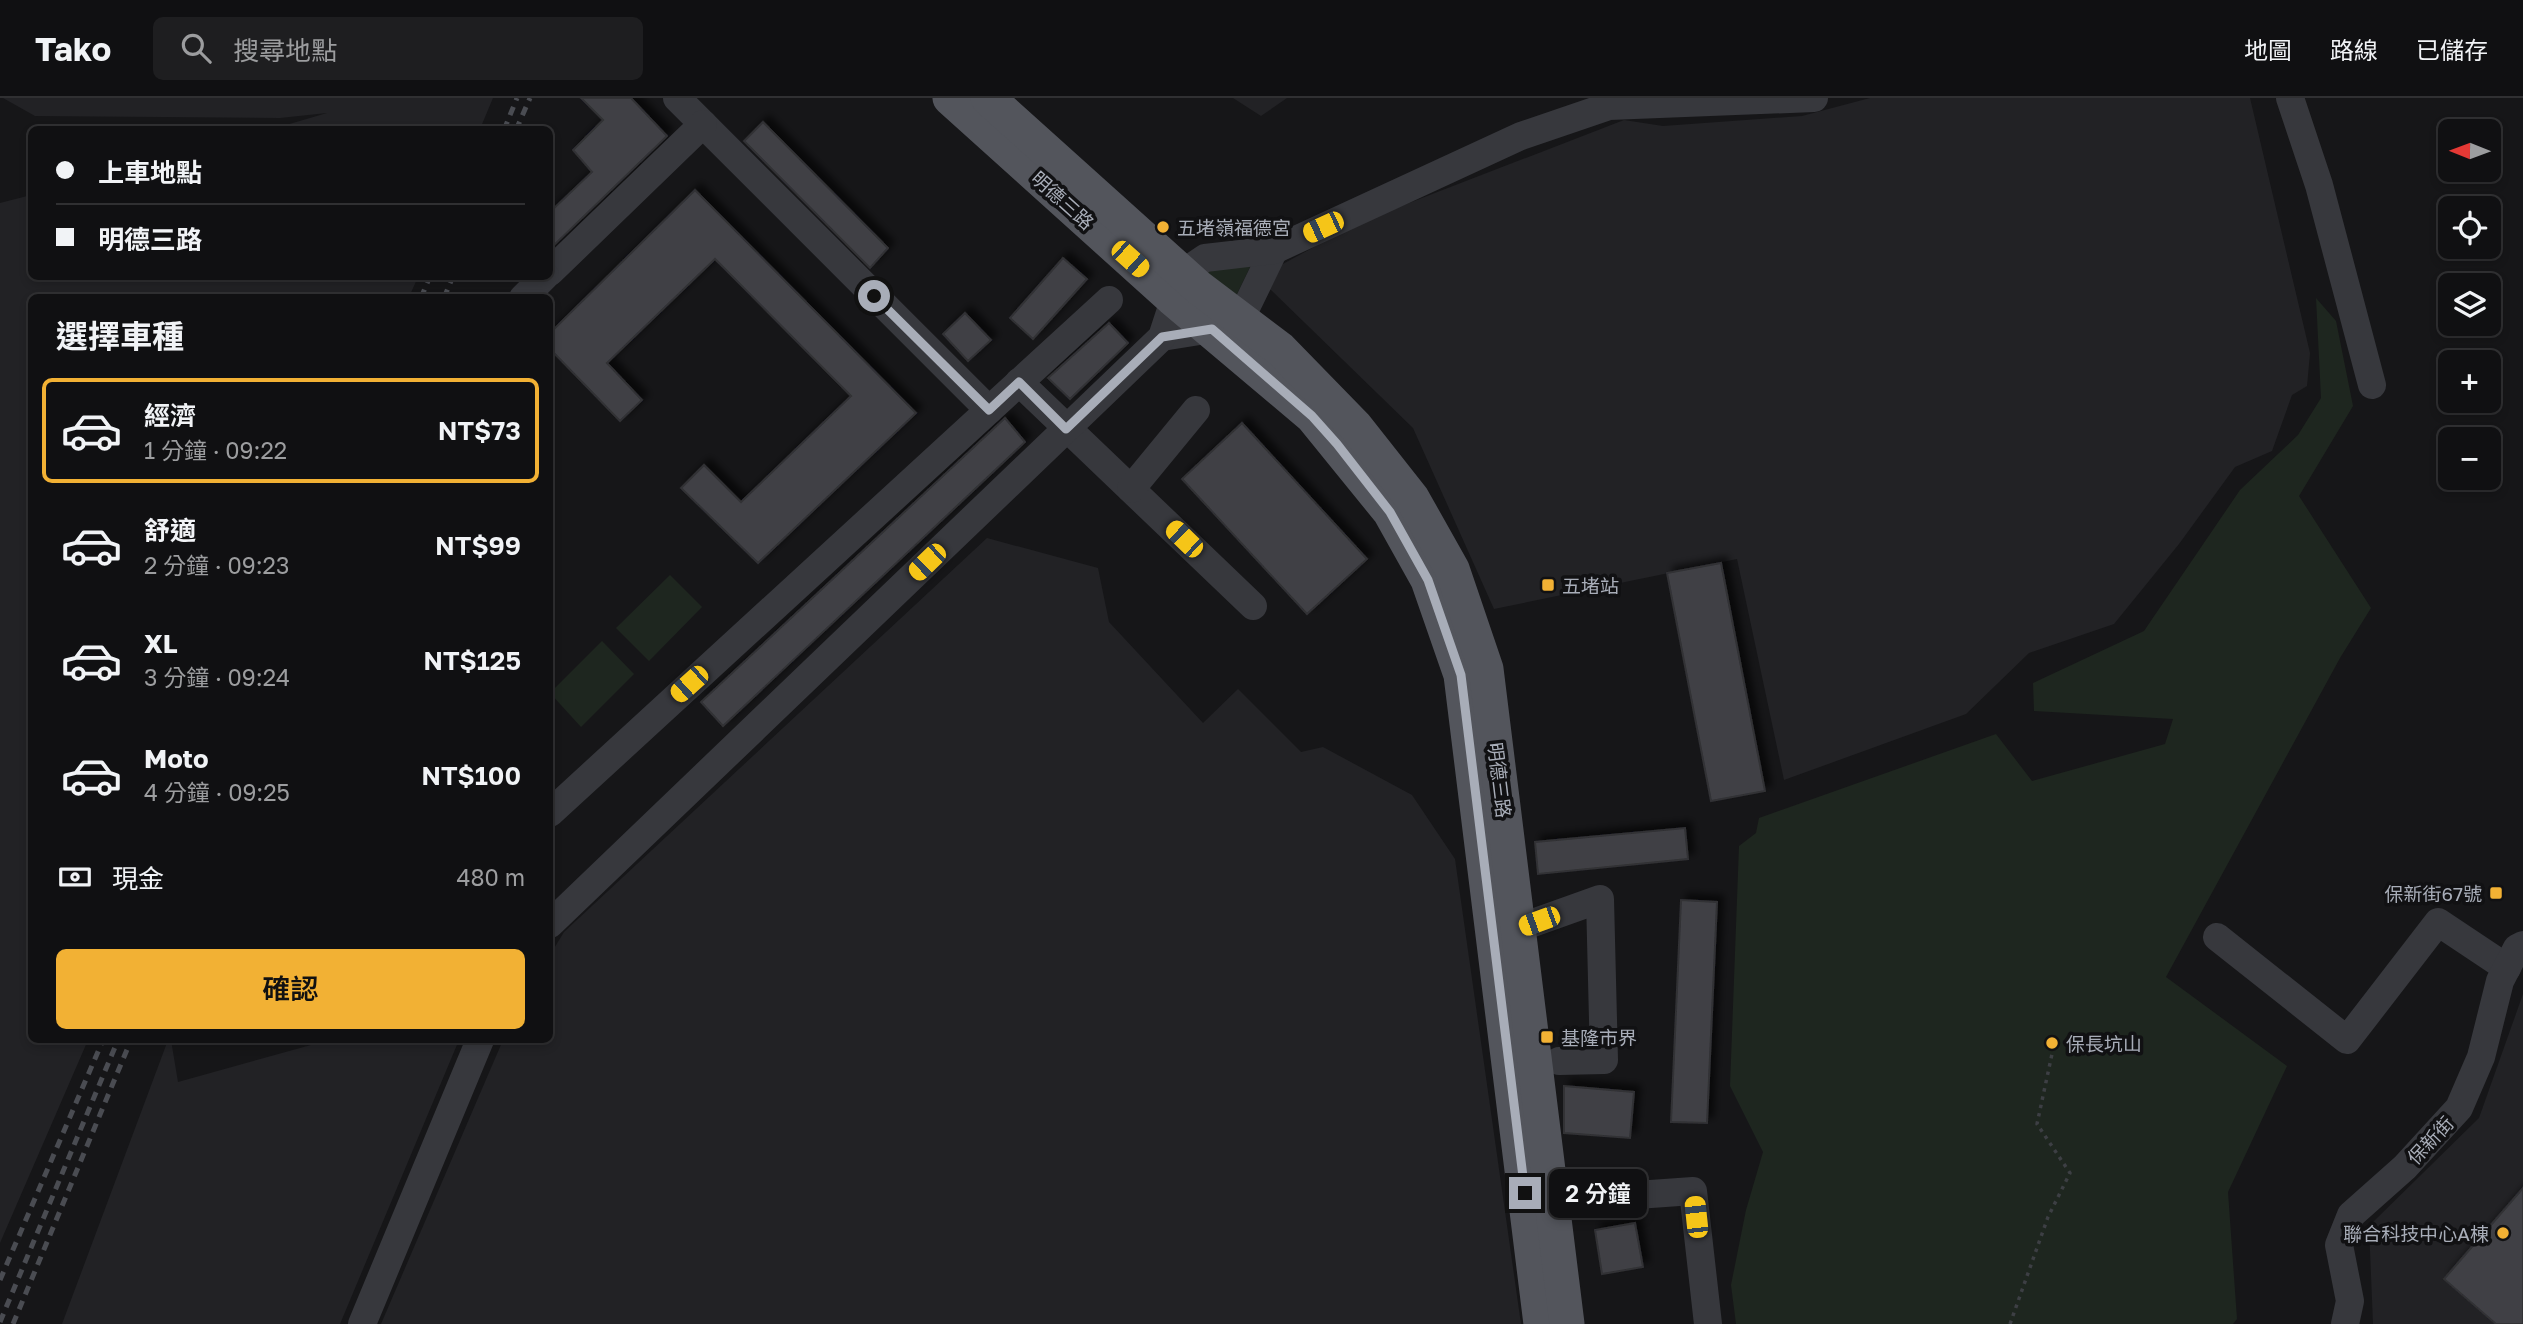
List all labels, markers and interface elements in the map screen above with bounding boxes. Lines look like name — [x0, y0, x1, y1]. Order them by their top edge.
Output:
search box — [153, 17, 643, 80]
text: Tako — [35, 29, 111, 68]
icon: search — [177, 29, 215, 67]
text: 搜尋地點 — [233, 35, 337, 66]
text: 地圖 — [2244, 35, 2292, 64]
text: 路線 — [2330, 35, 2378, 64]
text: 已儲存 — [2416, 35, 2488, 64]
north arrow — [2438, 119, 2501, 182]
map controls — [2438, 119, 2501, 490]
text: 上車地點 — [98, 157, 202, 188]
street label: 明德三路 — [1027, 166, 1099, 234]
button: locate — [2438, 196, 2501, 259]
car — [1300, 209, 1347, 245]
place label: 五堵嶺福德宮 — [1177, 216, 1291, 239]
marker: 五堵嶺福德宮 — [1155, 219, 1171, 235]
text: 明德三路 — [98, 224, 202, 255]
car — [1108, 237, 1153, 281]
button: layers — [2438, 273, 2501, 336]
route start — [858, 280, 890, 312]
text: 選擇車種 — [56, 317, 184, 355]
button: + — [2438, 350, 2501, 413]
icon: car — [60, 399, 123, 462]
text: 經濟 — [144, 400, 196, 431]
text: NT$73 — [438, 415, 521, 446]
button: − — [2438, 427, 2501, 490]
text: 1 分鐘 · 09:22 — [144, 436, 287, 464]
icon: car — [60, 514, 123, 577]
text: 舒適 — [144, 515, 196, 546]
car — [1162, 517, 1207, 561]
text: NT$99 — [435, 530, 521, 561]
car — [905, 540, 950, 584]
text: 2 分鐘 · 09:23 — [144, 551, 289, 579]
place label: 五堵站 — [1562, 574, 1619, 597]
marker: 五堵站 — [1540, 577, 1556, 593]
text: XL — [144, 628, 178, 659]
icon: car — [60, 629, 123, 692]
text: NT$125 — [423, 645, 521, 676]
car — [667, 662, 712, 706]
text: 3 分鐘 · 09:24 — [144, 663, 290, 691]
street label: 明德三路 — [1484, 741, 1516, 819]
text: Moto — [144, 743, 209, 774]
icon: car — [60, 744, 123, 807]
text: NT$100 — [421, 760, 521, 791]
text: 4 分鐘 · 09:25 — [144, 778, 290, 806]
icon: cash — [56, 858, 94, 896]
text: 現金 — [112, 863, 164, 894]
text: 480 m — [457, 863, 525, 891]
place label: 保新街67號 — [2384, 882, 2482, 905]
marker: 保新街67號 — [2488, 885, 2504, 901]
car — [1516, 904, 1563, 938]
button: 確認 — [56, 949, 525, 1029]
place label: 基隆市界 — [1561, 1026, 1637, 1049]
marker: 基隆市界 — [1539, 1029, 1555, 1045]
place label: 保長坑山 — [2066, 1032, 2142, 1055]
marker: 保長坑山 — [2044, 1035, 2060, 1051]
street label: 保新街 — [2402, 1111, 2458, 1169]
callout: 2 分鐘 — [1550, 1168, 1648, 1218]
route end — [1509, 1177, 1541, 1209]
text: 2 分鐘 — [1565, 1179, 1631, 1207]
car — [1684, 1195, 1709, 1239]
place label: 聯合科技中心A棟 — [2343, 1222, 2489, 1245]
marker: 聯合科技中心A棟 — [2495, 1225, 2511, 1241]

